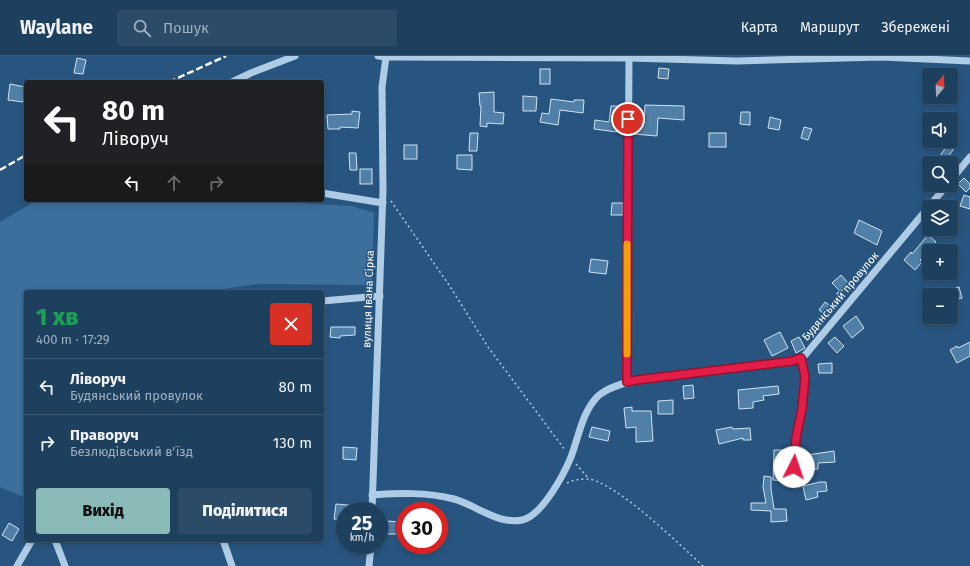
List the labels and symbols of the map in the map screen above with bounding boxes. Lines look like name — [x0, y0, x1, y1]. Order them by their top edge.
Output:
north arrow — [922, 68, 958, 104]
pin — [611, 102, 645, 136]
street label: Будянський провулок — [799, 249, 882, 344]
street label: вулиця Івана Сірка — [360, 250, 377, 348]
position arrow — [773, 446, 815, 488]
speed limit sign: 30 — [396, 502, 448, 554]

